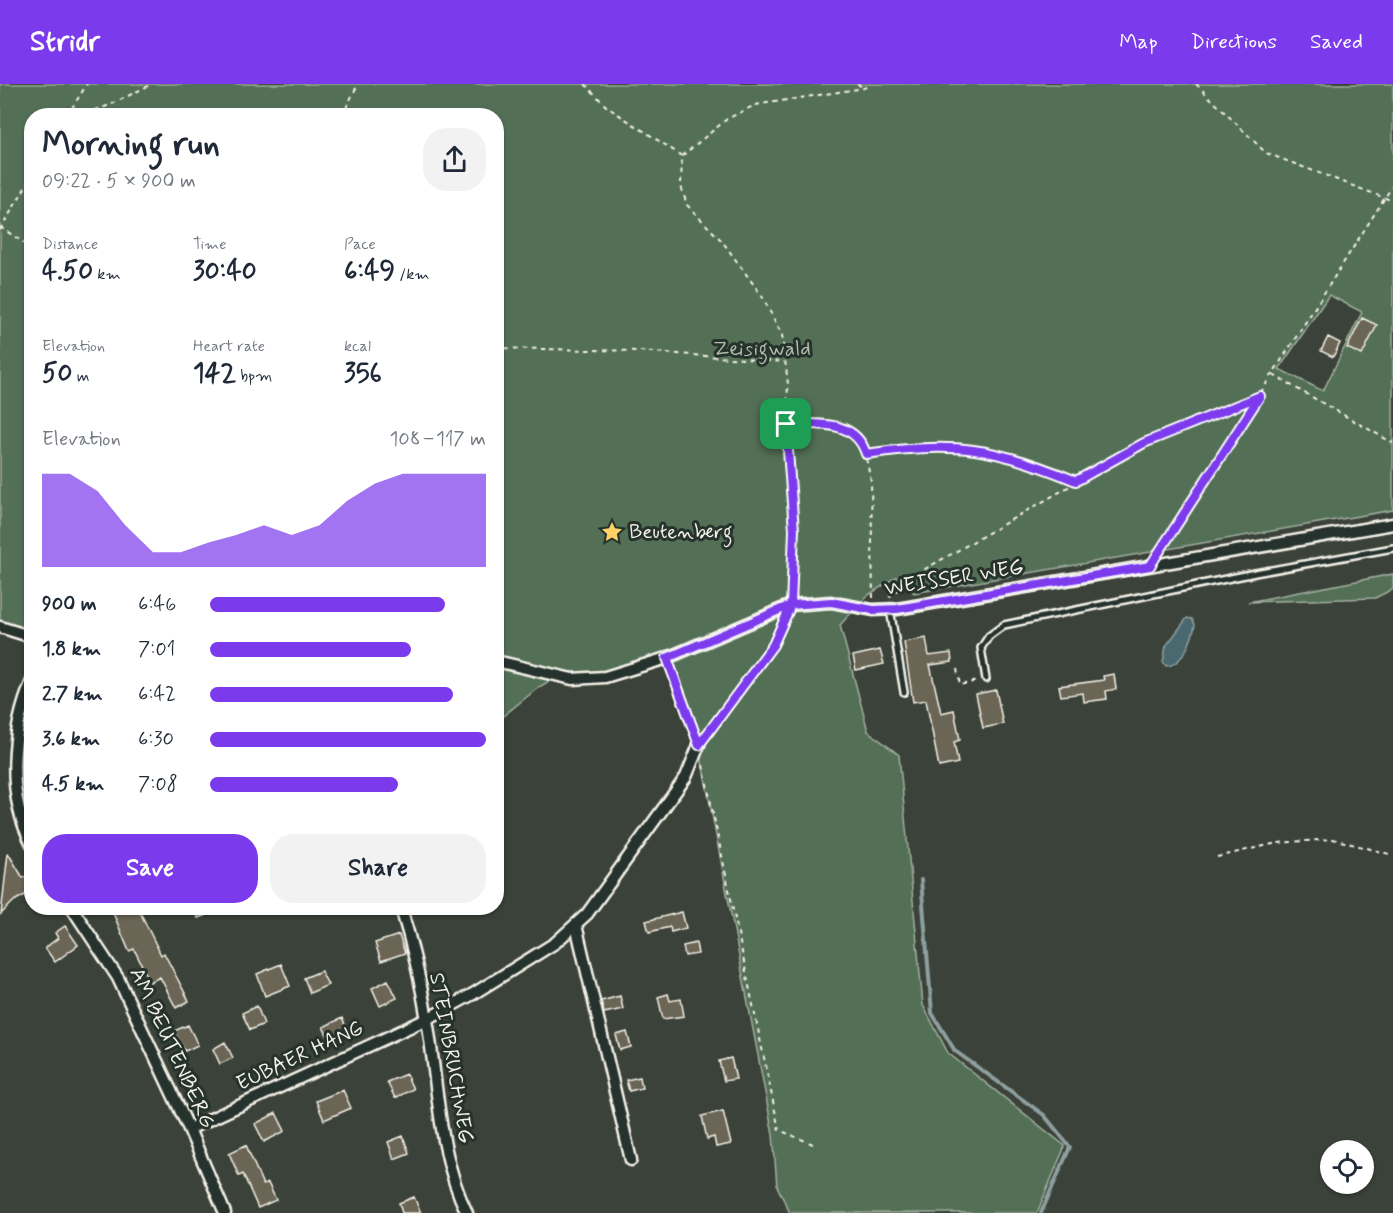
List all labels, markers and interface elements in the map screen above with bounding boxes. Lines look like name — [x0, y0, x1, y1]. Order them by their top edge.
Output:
text: Stridr — [30, 24, 100, 61]
text: Map — [1119, 28, 1158, 56]
text: Directions — [1191, 28, 1277, 56]
text: Saved — [1310, 28, 1363, 56]
text: Morning run — [42, 123, 220, 167]
button: share — [423, 128, 486, 191]
text: 09:22 · 5 × 900 m — [42, 168, 196, 195]
text: Distance — [42, 234, 98, 255]
text: Time — [193, 234, 227, 255]
text: Pace — [344, 234, 376, 255]
text: 4.50 — [42, 255, 93, 289]
text: 30:40 — [193, 255, 257, 289]
text: 6:49 — [344, 255, 395, 289]
text: km — [93, 264, 121, 285]
text: /km — [395, 264, 430, 285]
park label: Zeisigwald — [713, 335, 811, 365]
text: Elevation — [42, 336, 105, 357]
text: Heart rate — [193, 336, 265, 357]
text: kcal — [344, 336, 371, 357]
text: 50 — [42, 357, 72, 391]
text: 142 — [193, 357, 236, 391]
text: 356 — [344, 357, 382, 391]
text: m — [72, 366, 90, 387]
text: bpm — [236, 366, 272, 387]
pin — [760, 398, 811, 449]
icon: arrive — [769, 407, 802, 440]
text: Elevation — [42, 426, 121, 453]
text: 108–117 m — [389, 426, 486, 453]
place label: Beutenberg — [629, 518, 733, 548]
place icon: Beutenberg — [600, 520, 624, 544]
street label: WEISSER WEG — [882, 553, 1026, 603]
text: 900 m — [42, 591, 97, 618]
text: 6:46 — [138, 591, 176, 618]
text: 1.8 km — [42, 636, 101, 663]
text: 7:01 — [138, 636, 175, 663]
text: 2.7 km — [42, 681, 103, 708]
text: 6:42 — [138, 681, 176, 708]
text: 3.6 km — [42, 726, 100, 753]
text: 6:30 — [138, 726, 174, 753]
text: 4.5 km — [42, 771, 104, 798]
text: 7:08 — [138, 771, 178, 798]
button: Save — [42, 834, 258, 903]
button: Share — [270, 834, 486, 903]
street label: AM BEUTENBERG — [122, 963, 222, 1133]
street label: STEINBRUCHWEG — [422, 970, 480, 1146]
street label: EUBAER HANG — [232, 1014, 368, 1098]
map controls — [1320, 1140, 1374, 1194]
button: locate — [1320, 1140, 1374, 1194]

